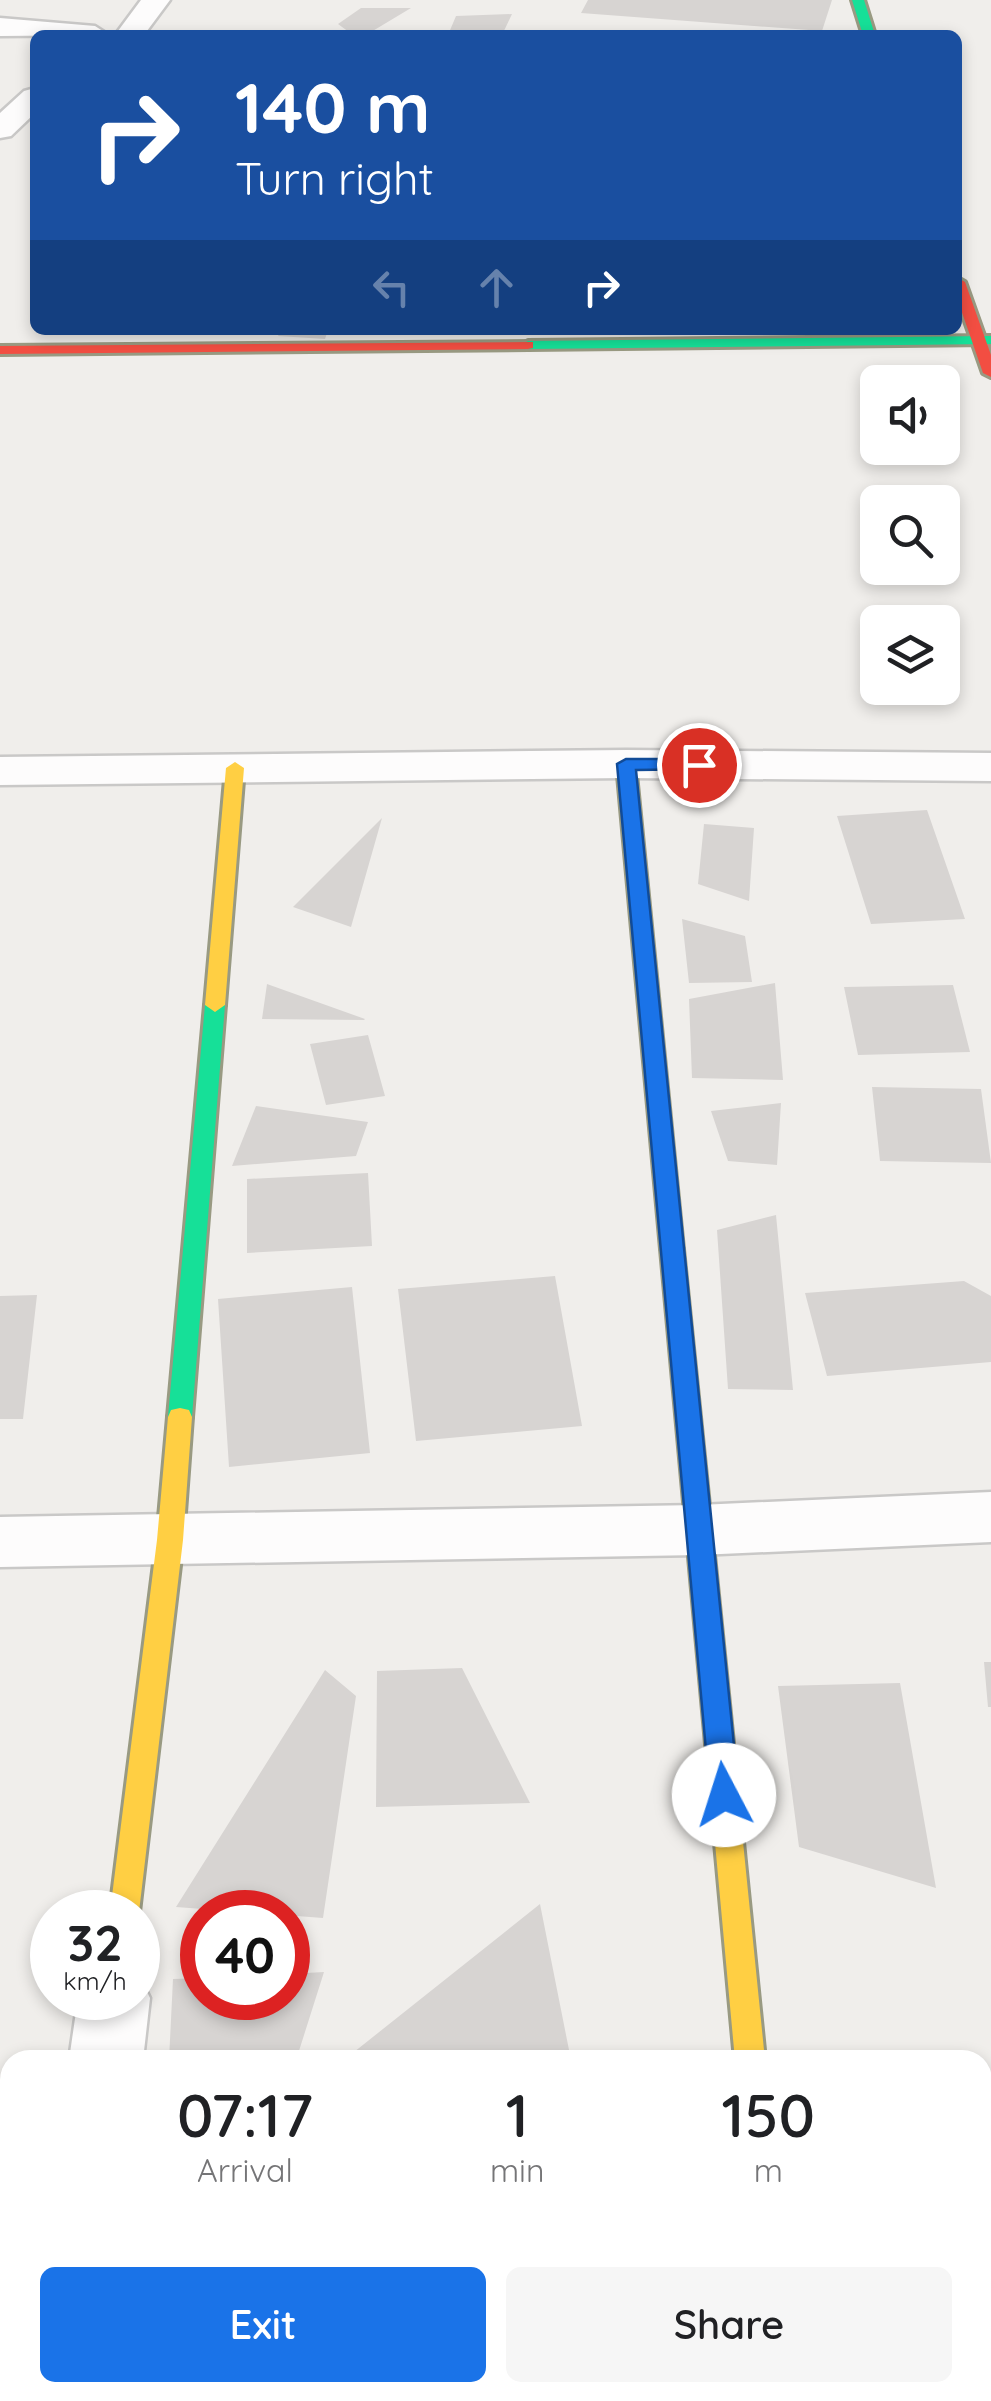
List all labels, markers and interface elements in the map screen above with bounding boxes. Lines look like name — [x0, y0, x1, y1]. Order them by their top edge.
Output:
text: 140 m — [235, 63, 431, 151]
icon: right — [70, 70, 200, 200]
text: Turn right — [235, 150, 434, 206]
icon: left — [364, 260, 419, 315]
icon: ahead — [469, 260, 524, 315]
icon: right — [574, 260, 629, 315]
map controls — [860, 365, 960, 705]
button: sound — [860, 365, 960, 465]
button: search — [860, 485, 960, 585]
button: layers — [860, 605, 960, 705]
pin — [657, 723, 742, 808]
icon: arrive — [672, 738, 727, 793]
position arrow — [672, 1743, 776, 1847]
speed limit sign: 40 — [180, 1890, 310, 2020]
text: 32 — [67, 1911, 123, 1974]
text: km/h — [63, 1965, 127, 1996]
text: 07:17 — [177, 2077, 313, 2152]
text: 1 — [506, 2077, 529, 2152]
text: 150 — [722, 2077, 815, 2152]
text: Arrival — [197, 2150, 293, 2190]
text: min — [490, 2150, 544, 2190]
text: m — [754, 2150, 783, 2190]
button: Exit — [40, 2267, 486, 2382]
button: Share — [506, 2267, 952, 2382]

